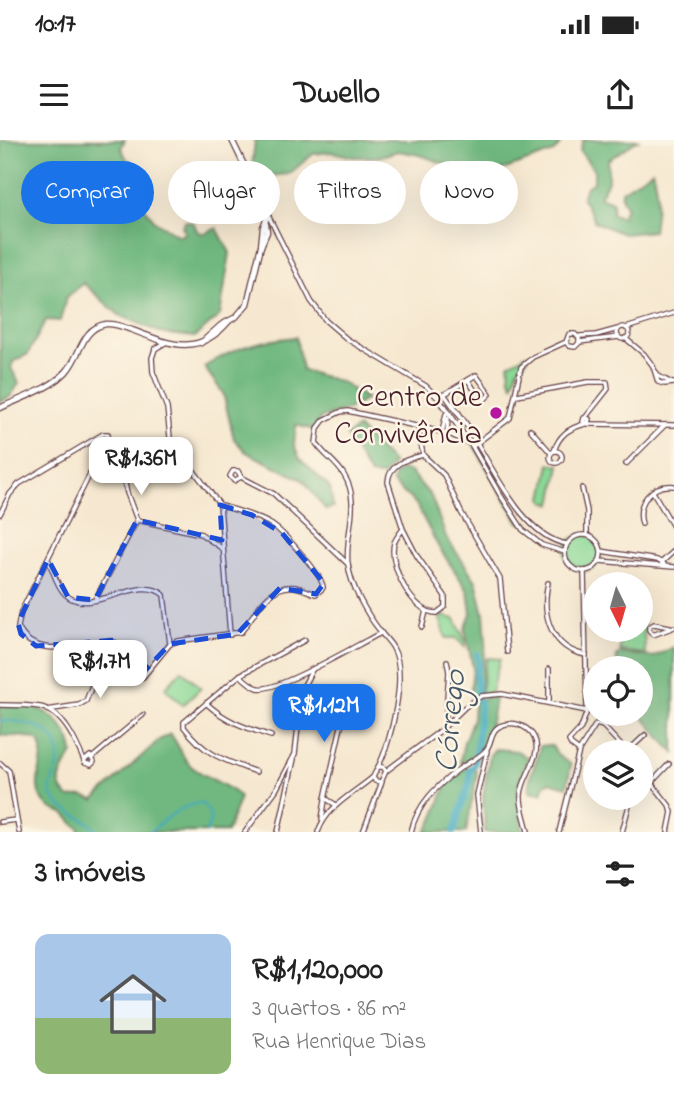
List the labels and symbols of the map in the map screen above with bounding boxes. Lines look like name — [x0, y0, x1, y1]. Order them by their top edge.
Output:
place label: Centro de Convivência — [334, 375, 483, 459]
marker: Centro de Convivência — [488, 405, 504, 421]
pin: R$1.36M — [76, 438, 206, 497]
north arrow — [583, 572, 653, 642]
pin: R$1.7M — [43, 640, 157, 700]
water label: Córrego — [424, 666, 482, 775]
pin: R$1.12M — [259, 684, 389, 744]

